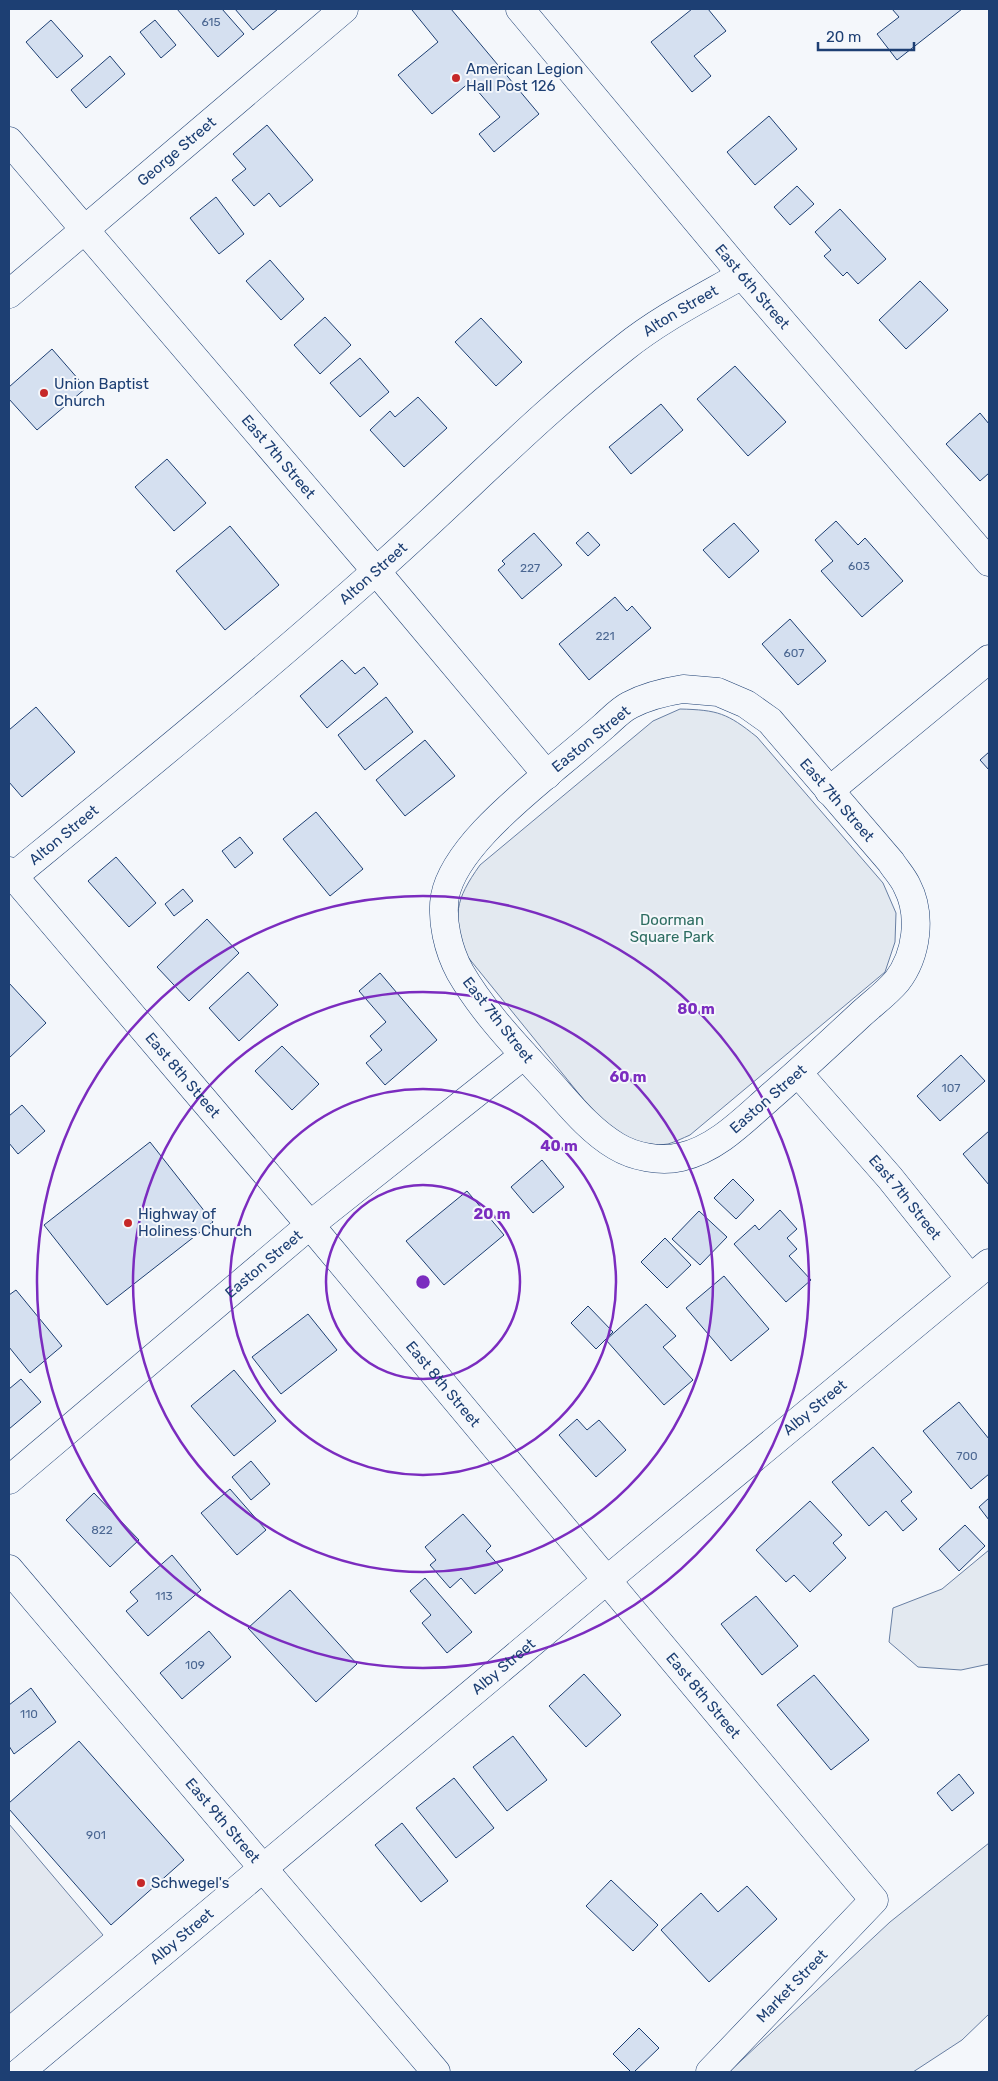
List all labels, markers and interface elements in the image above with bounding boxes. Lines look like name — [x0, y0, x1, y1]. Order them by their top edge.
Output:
house number: 615 — [201, 15, 221, 29]
scale bar — [818, 20, 914, 52]
text: 20 m — [826, 28, 861, 46]
place label: American Legion Hall Post 126 — [466, 60, 583, 95]
marker: American Legion Hall Post 126 — [450, 72, 462, 84]
street label: George Street — [134, 113, 220, 190]
street label: East 6th Street — [711, 241, 794, 333]
street label: Alton Street — [639, 281, 721, 340]
place label: Union Baptist Church — [54, 375, 149, 410]
marker: Union Baptist Church — [38, 387, 50, 399]
street label: East 7th Street — [238, 411, 319, 502]
street label: Alton Street — [336, 539, 411, 608]
house number: 603 — [848, 559, 870, 573]
house number: 227 — [520, 561, 540, 575]
house number: 221 — [595, 629, 615, 643]
house number: 607 — [783, 646, 805, 660]
street label: Easton Street — [548, 702, 634, 776]
street label: East 7th Street — [796, 755, 878, 845]
street label: Alton Street — [26, 801, 102, 869]
park label: Doorman Square Park — [630, 911, 714, 946]
street label: East 7th Street — [459, 973, 537, 1067]
text: 80 m — [677, 1000, 715, 1018]
street label: East 8th Street — [141, 1029, 224, 1122]
street label: Easton Street — [726, 1061, 810, 1137]
text: 60 m — [610, 1068, 646, 1086]
house number: 107 — [942, 1081, 960, 1095]
text: 40 m — [540, 1137, 578, 1155]
street label: East 7th Street — [865, 1151, 945, 1244]
place label: Highway of Holiness Church — [138, 1205, 252, 1240]
text: 20 m — [474, 1205, 510, 1223]
marker: Highway of Holiness Church — [122, 1217, 134, 1229]
street label: Easton Street — [222, 1226, 306, 1302]
centre of rings — [414, 1273, 432, 1291]
street label: East 8th Street — [402, 1338, 484, 1431]
street label: Alby Street — [779, 1376, 850, 1439]
house number: 700 — [956, 1449, 978, 1463]
house number: 822 — [91, 1523, 113, 1537]
house number: 113 — [155, 1589, 173, 1603]
street label: Alby Street — [468, 1635, 539, 1698]
street label: East 8th Street — [662, 1649, 744, 1742]
house number: 109 — [185, 1658, 205, 1672]
house number: 110 — [20, 1707, 38, 1721]
street label: East 9th Street — [182, 1774, 264, 1867]
house number: 901 — [86, 1828, 106, 1842]
place label: Schwegel's — [151, 1874, 230, 1892]
marker: Schwegel's — [135, 1877, 147, 1889]
street label: Alby Street — [146, 1905, 217, 1968]
street label: Market Street — [753, 1946, 831, 2026]

